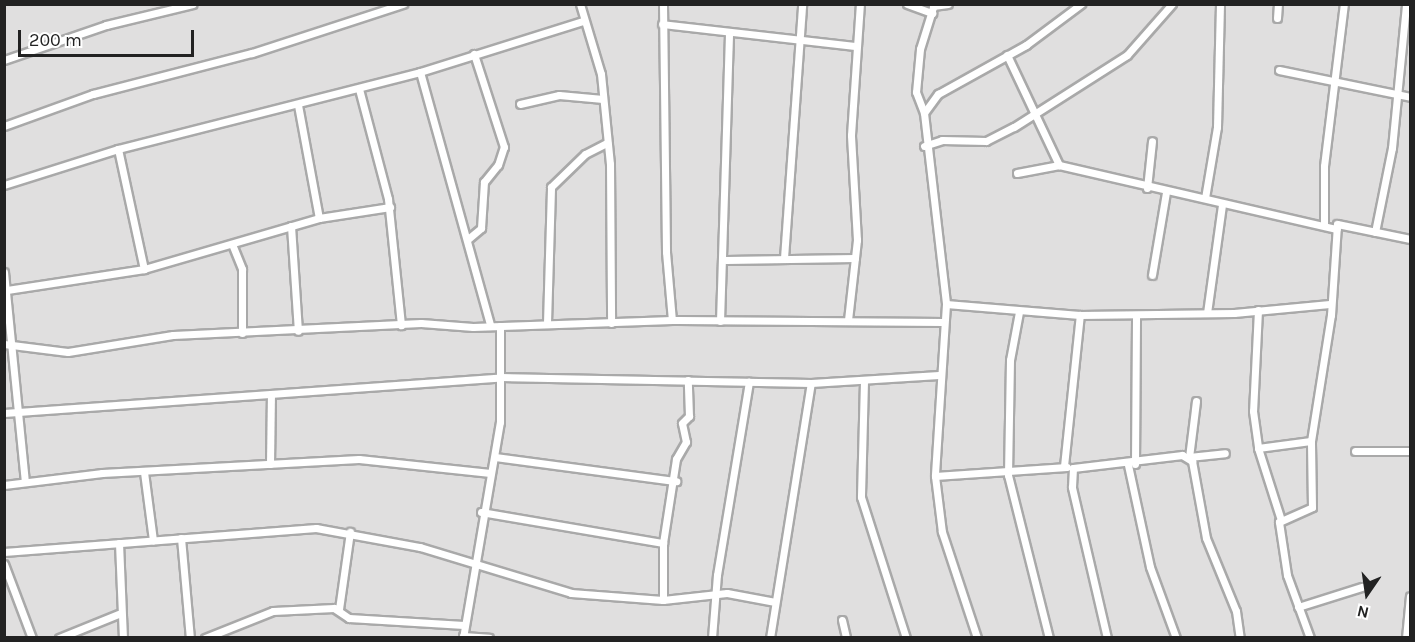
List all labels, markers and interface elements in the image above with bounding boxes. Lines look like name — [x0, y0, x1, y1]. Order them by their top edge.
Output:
scale bar — [21, 18, 196, 56]
text: 200 m — [29, 29, 82, 51]
north arrow — [1337, 564, 1397, 624]
text: N — [1355, 601, 1371, 623]

